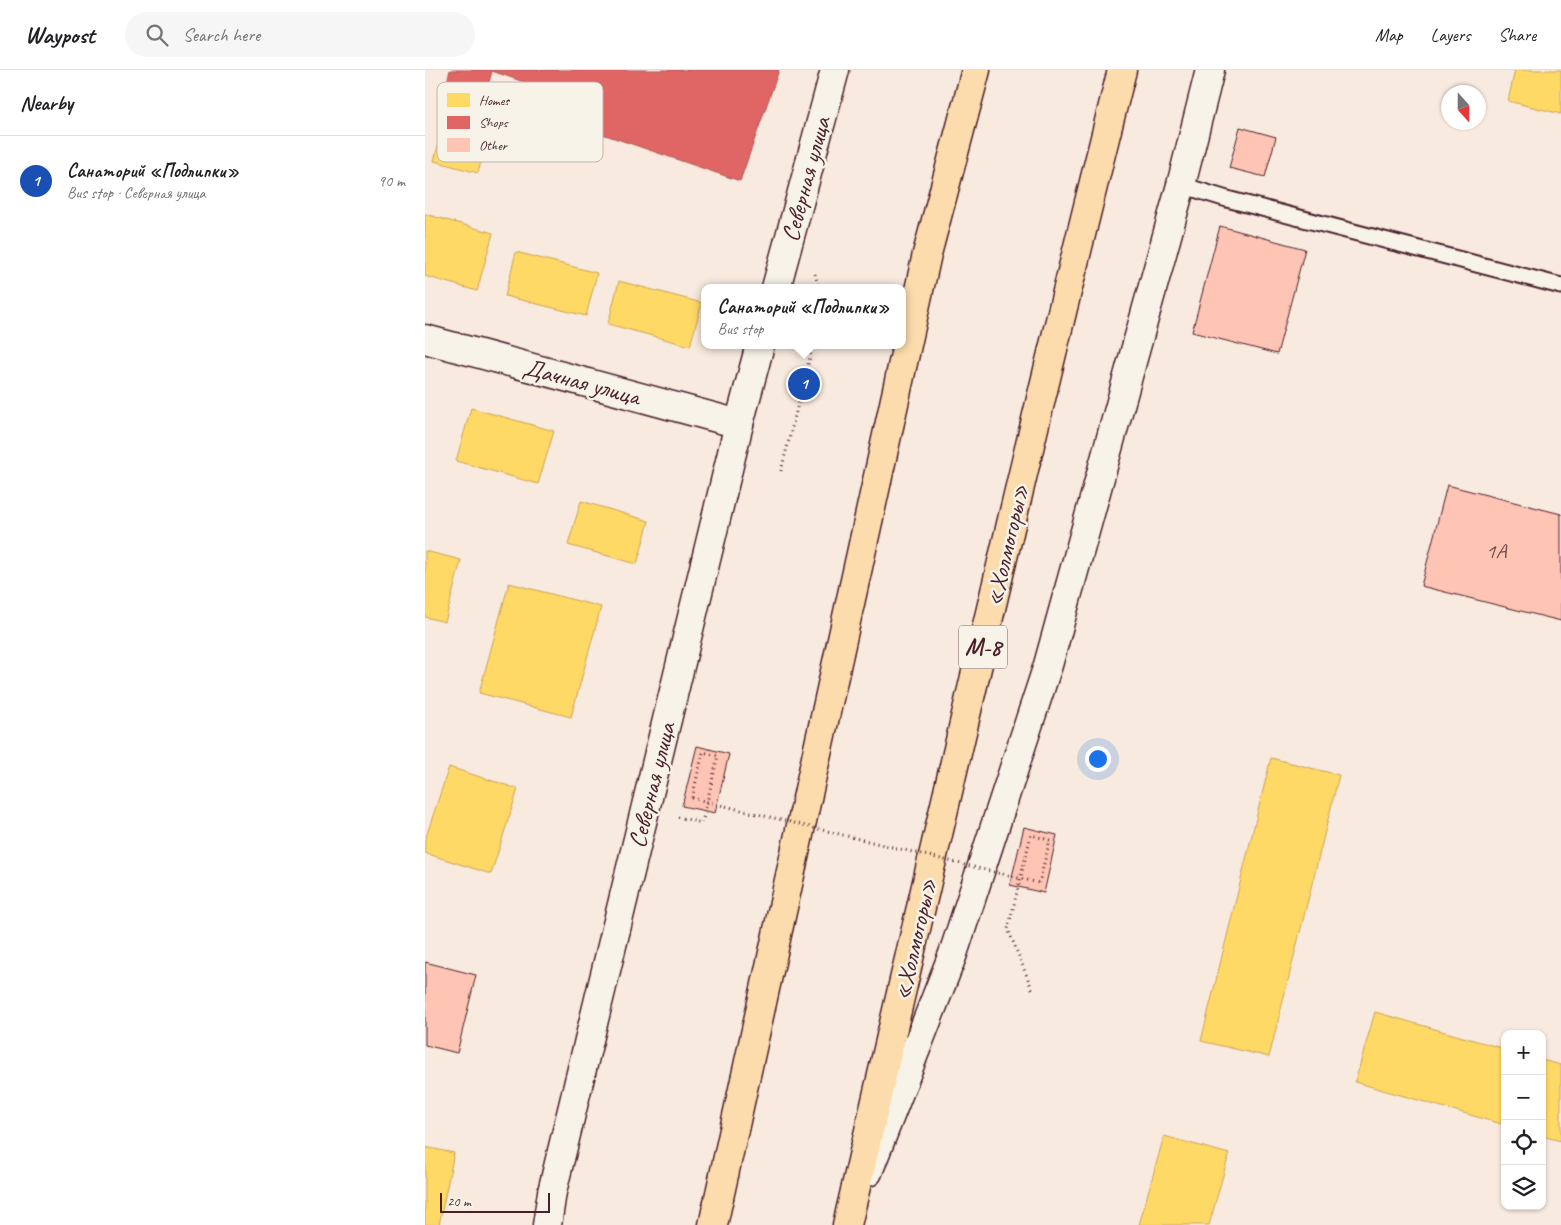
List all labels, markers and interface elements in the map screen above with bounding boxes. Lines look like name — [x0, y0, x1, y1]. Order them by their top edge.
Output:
search box — [125, 12, 475, 57]
text: Waypost — [25, 20, 95, 50]
icon: search — [143, 21, 171, 49]
text: Search here — [183, 23, 260, 47]
text: Map — [1375, 24, 1403, 46]
text: Layers — [1431, 24, 1470, 46]
text: Share — [1498, 24, 1536, 46]
legend — [437, 82, 603, 162]
north arrow — [1441, 85, 1486, 130]
text: Nearby — [20, 90, 73, 116]
text: Homes — [479, 92, 510, 109]
street label: Северная улица — [774, 111, 838, 245]
text: Shops — [479, 114, 509, 131]
text: Other — [479, 137, 508, 154]
text: Санаторий «Подлипки» — [67, 159, 239, 183]
text: 1 — [32, 171, 40, 191]
text: 90 m — [378, 171, 405, 191]
text: Bus stop · Северная улица — [67, 183, 206, 203]
popup — [701, 284, 906, 349]
text: Санаторий «Подлипки» — [718, 295, 889, 319]
text: Bus stop — [718, 319, 764, 339]
street label: Дачная улица — [520, 351, 646, 414]
pin: 1 — [788, 365, 820, 403]
street label: «Холмогоры» — [977, 481, 1037, 609]
house number: 1А — [1486, 537, 1507, 565]
road number: М-8 — [959, 626, 1007, 668]
street label: Северная улица — [621, 717, 683, 851]
your location — [1085, 746, 1111, 772]
street label: «Холмогоры» — [885, 875, 945, 1003]
map controls — [1501, 1030, 1546, 1210]
button: + — [1501, 1030, 1546, 1075]
button: − — [1501, 1075, 1546, 1120]
button: locate — [1501, 1120, 1546, 1165]
button: layers — [1501, 1165, 1546, 1210]
scale bar — [440, 1190, 550, 1213]
text: 20 m — [447, 1193, 471, 1210]

